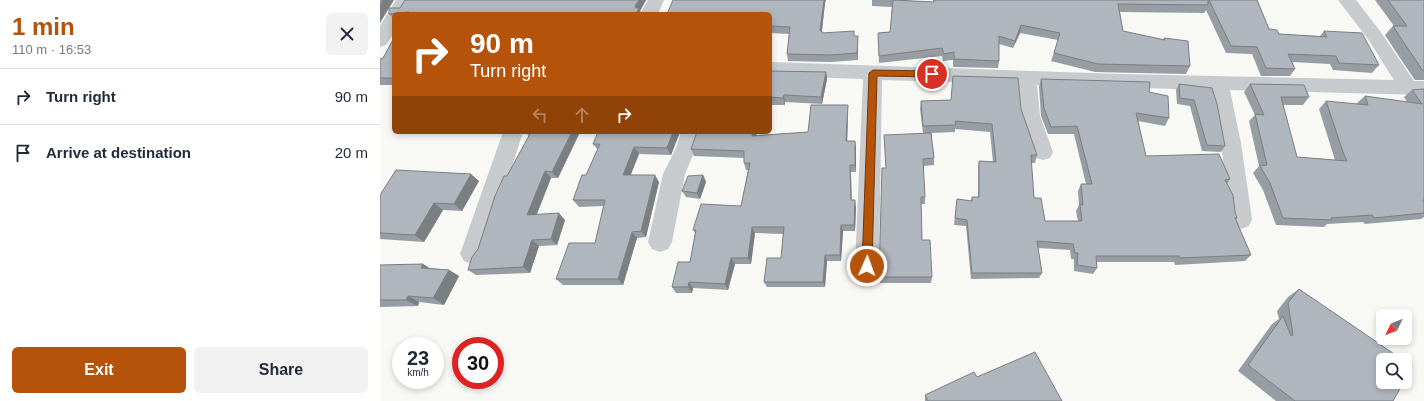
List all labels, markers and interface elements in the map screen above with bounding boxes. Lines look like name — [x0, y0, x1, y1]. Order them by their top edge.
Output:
text: 1 min — [12, 13, 75, 40]
button: close — [326, 13, 368, 55]
icon: right — [404, 28, 456, 80]
text: 90 m — [470, 28, 534, 59]
text: 110 m · 16:53 — [12, 42, 91, 57]
pin — [915, 57, 949, 91]
text: Turn right — [470, 61, 546, 81]
icon: arrive — [921, 63, 943, 85]
icon: right — [12, 86, 34, 108]
text: Turn right — [46, 88, 116, 105]
text: 90 m — [335, 88, 368, 105]
icon: left — [529, 104, 551, 126]
icon: ahead — [571, 104, 593, 126]
icon: right — [613, 104, 635, 126]
icon: arrive — [12, 142, 34, 164]
text: Arrive at destination — [46, 144, 191, 161]
text: 20 m — [335, 144, 368, 161]
position arrow — [846, 245, 888, 287]
north arrow — [1376, 309, 1412, 345]
map controls — [1376, 309, 1412, 389]
speed limit sign: 30 — [452, 337, 504, 389]
button: Exit — [12, 347, 186, 393]
button: Share — [194, 347, 368, 393]
text: 23 — [407, 347, 429, 369]
button: search — [1376, 353, 1412, 389]
text: km/h — [407, 367, 429, 378]

